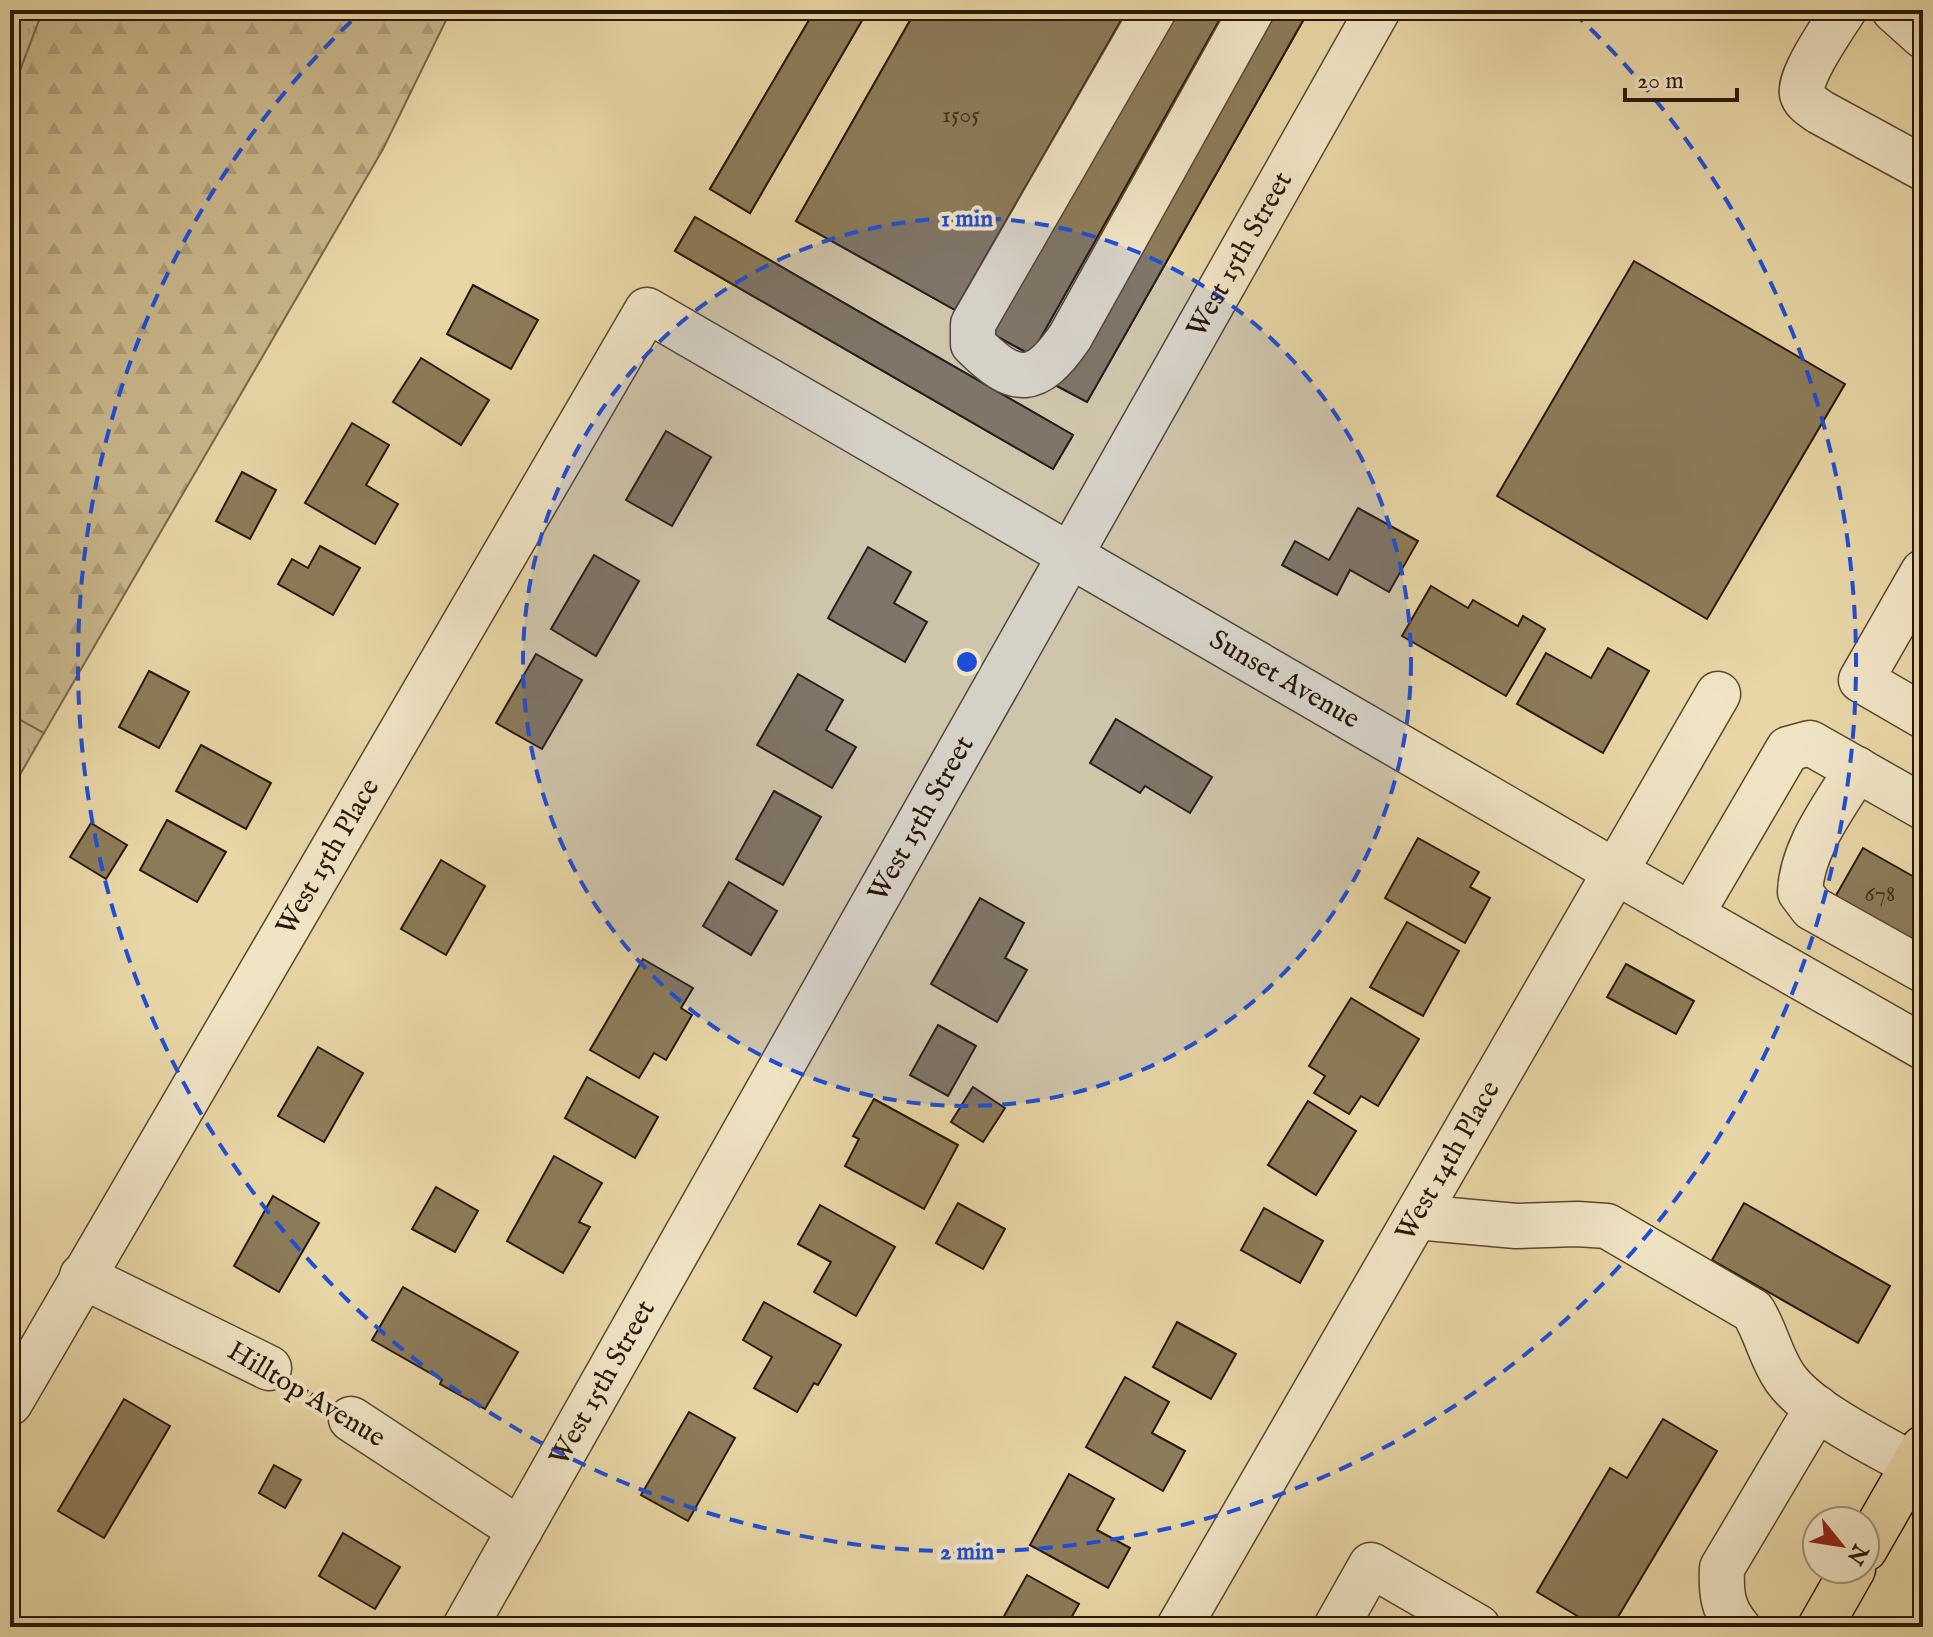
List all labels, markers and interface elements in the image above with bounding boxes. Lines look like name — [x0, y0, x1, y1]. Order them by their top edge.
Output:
scale bar — [1625, 52, 1737, 102]
text: 20 m — [1637, 66, 1684, 97]
house number: 1505 — [942, 100, 980, 131]
street label: West 15th Street — [1179, 165, 1301, 344]
text: 1 min — [941, 204, 993, 235]
street label: Sunset Avenue — [1203, 622, 1366, 737]
centre of rings — [953, 648, 981, 676]
street label: West 15th Street — [861, 730, 982, 908]
street label: West 15th Place — [269, 772, 388, 942]
house number: 678 — [1865, 879, 1895, 910]
street label: West 14th Place — [1388, 1075, 1508, 1248]
street label: West 15th Street — [542, 1294, 663, 1472]
street label: Hilltop Avenue — [221, 1334, 392, 1456]
north arrow — [1801, 1505, 1881, 1585]
text: 2 min — [940, 1537, 994, 1568]
text: N — [1840, 1538, 1874, 1569]

